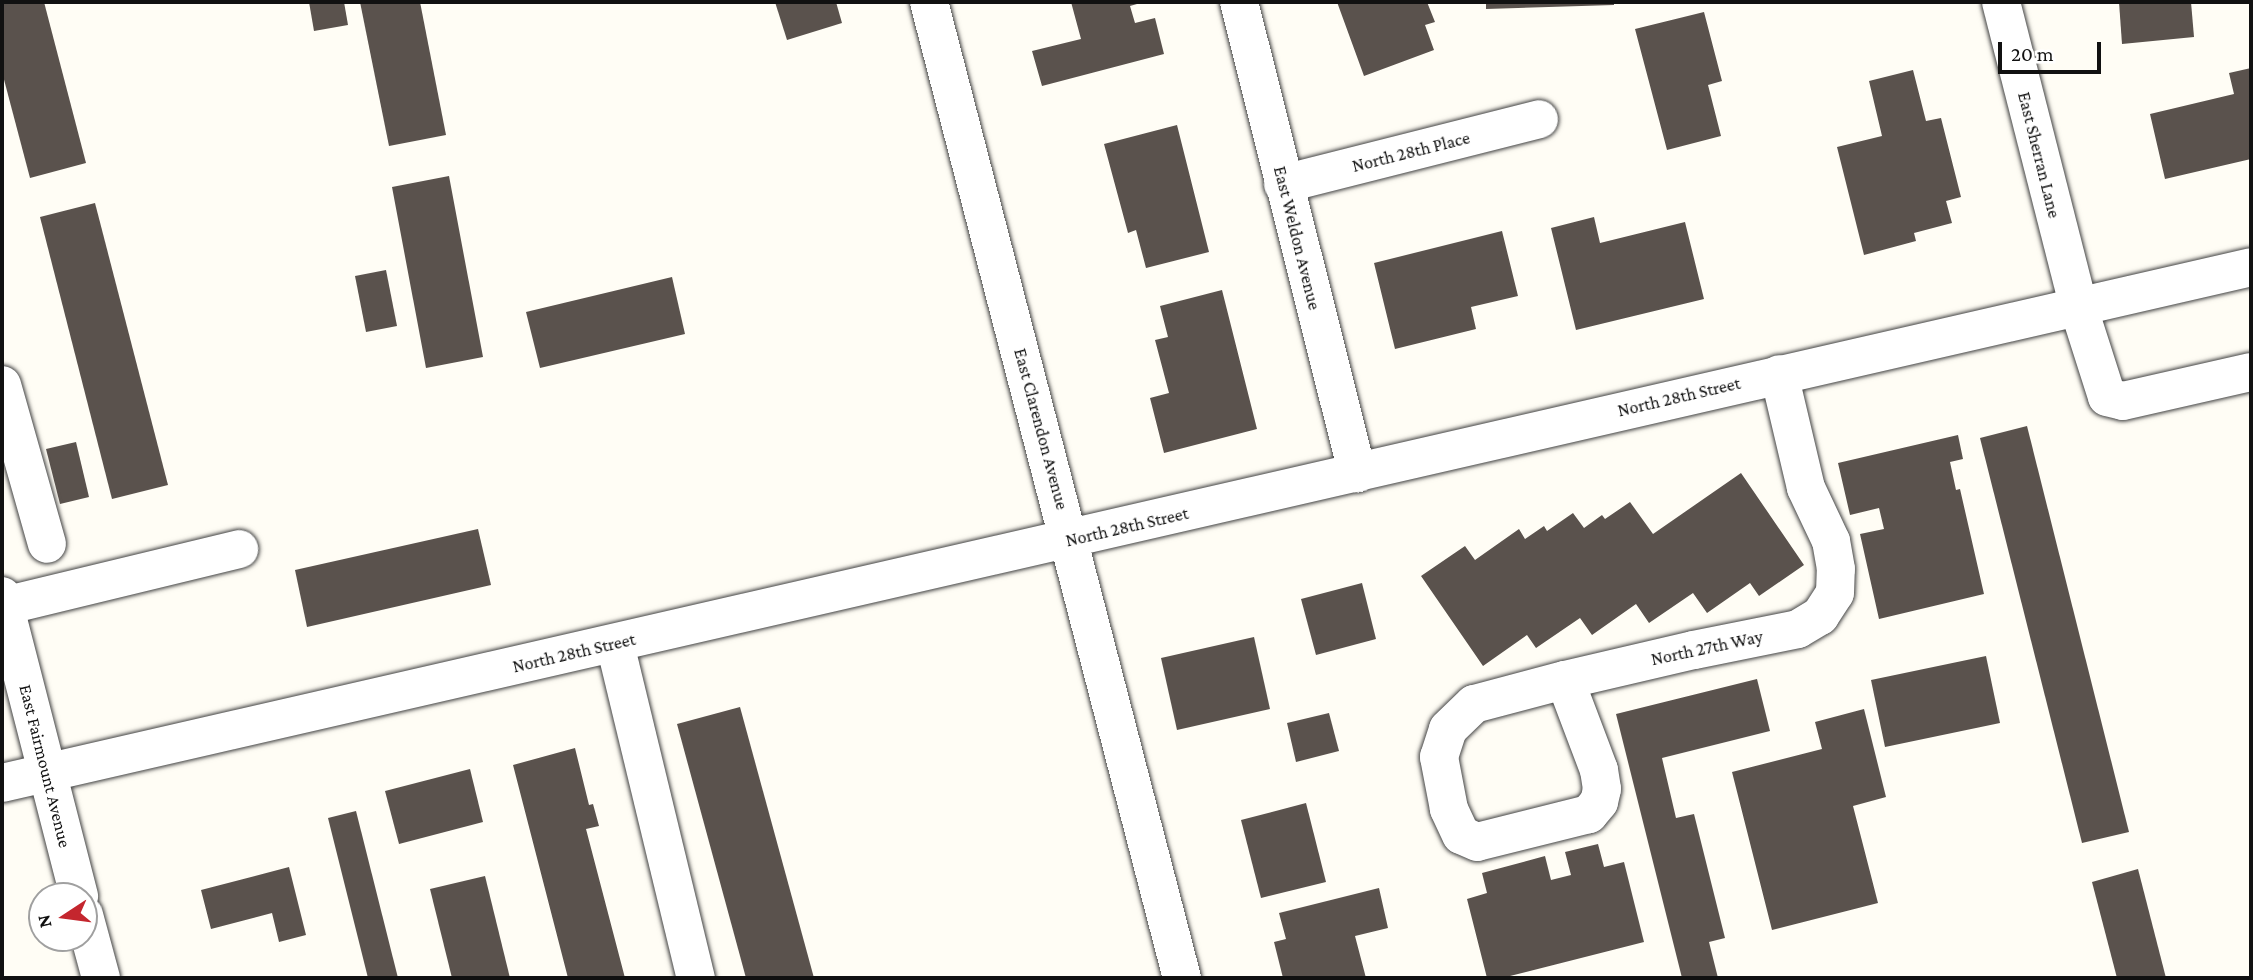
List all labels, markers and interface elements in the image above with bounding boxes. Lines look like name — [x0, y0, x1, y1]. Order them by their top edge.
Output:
scale bar — [2001, 28, 2104, 72]
text: 20 m — [2011, 42, 2054, 66]
street label: East Sherran Lane — [2013, 90, 2065, 220]
street label: North 28th Place — [1350, 127, 1472, 177]
street label: East Weldon Avenue — [1269, 164, 1325, 312]
street label: East Clarendon Avenue — [1009, 346, 1073, 512]
street label: North 28th Street — [1615, 372, 1743, 422]
street label: North 28th Street — [1063, 502, 1191, 552]
street label: North 27th Way — [1649, 626, 1765, 670]
street label: North 28th Street — [510, 628, 638, 678]
street label: East Fairmount Avenue — [14, 682, 76, 850]
north arrow — [28, 882, 98, 952]
text: N — [32, 913, 56, 930]

